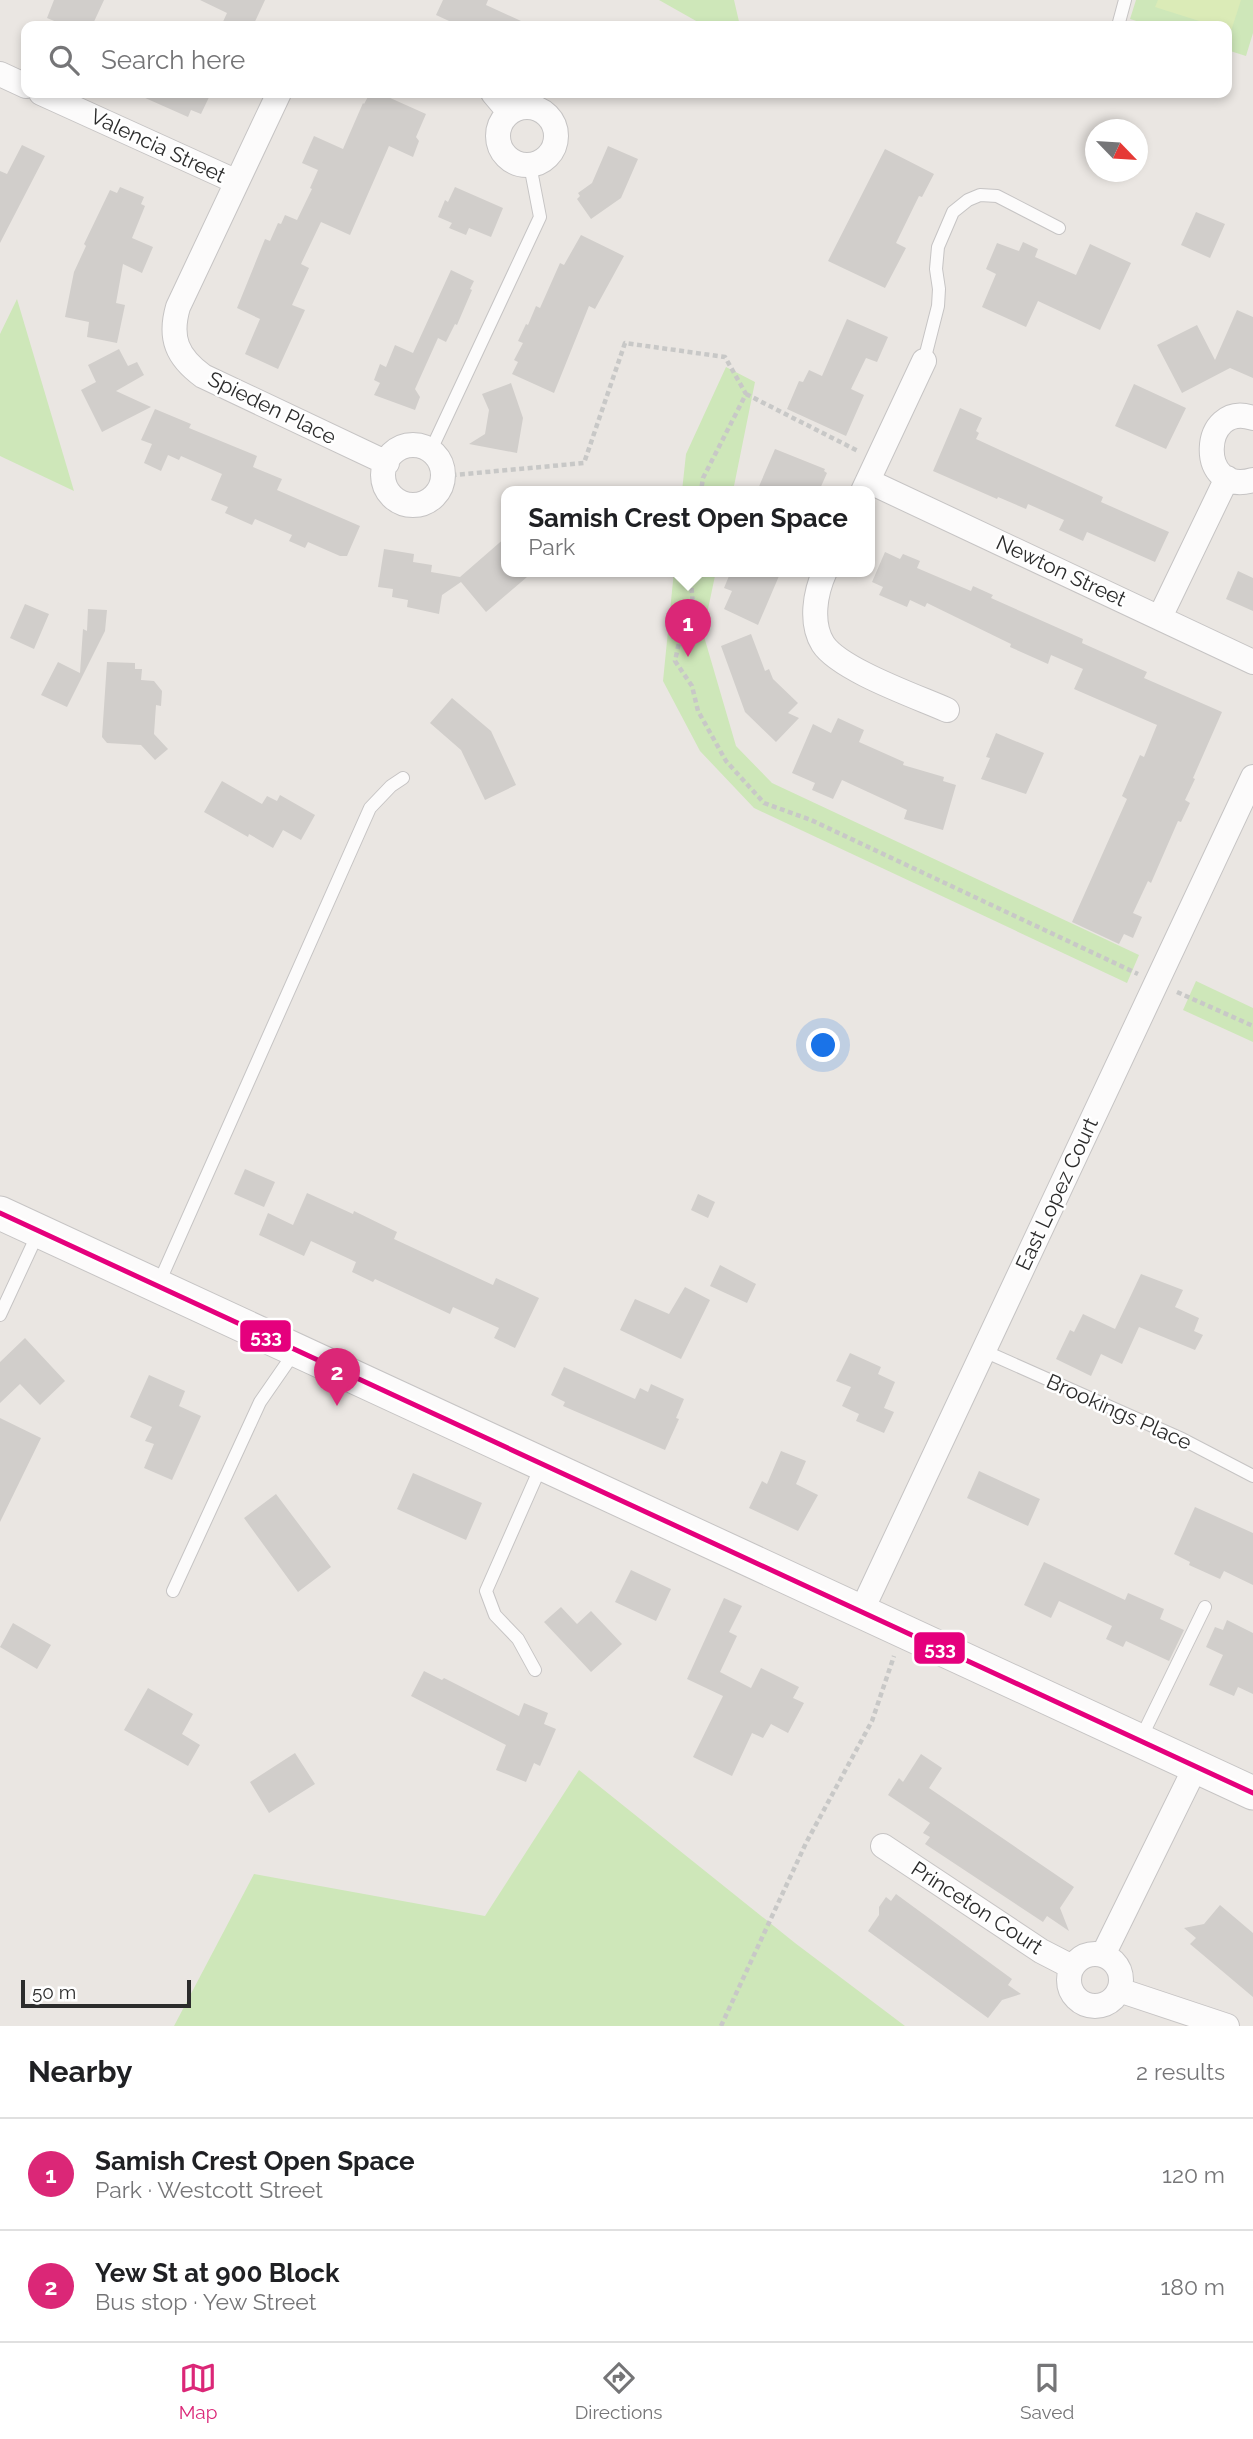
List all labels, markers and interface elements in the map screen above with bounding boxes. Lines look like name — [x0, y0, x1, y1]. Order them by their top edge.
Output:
search box — [21, 21, 1232, 98]
icon: search — [45, 41, 83, 79]
text: Search here — [101, 45, 245, 75]
street label: Valencia Street — [87, 103, 230, 188]
north arrow — [1085, 119, 1148, 182]
street label: Spieden Place — [204, 366, 340, 449]
popup — [501, 486, 875, 577]
text: Samish Crest Open Space — [528, 503, 848, 533]
street label: Newton Street — [992, 530, 1130, 612]
text: Park — [528, 533, 575, 560]
pin: 1 — [665, 599, 711, 657]
your location — [806, 1028, 840, 1062]
street label: East Lopez Court — [1010, 1113, 1103, 1274]
line badge: 533 — [239, 1319, 292, 1353]
text: 533 — [250, 1325, 282, 1347]
pin: 2 — [314, 1348, 360, 1406]
street label: Brookings Place — [1043, 1368, 1196, 1455]
line badge: 533 — [913, 1631, 966, 1665]
text: 533 — [924, 1637, 956, 1659]
street label: Princeton Court — [907, 1856, 1048, 1959]
scale bar — [21, 1977, 191, 2009]
text: 50 m — [32, 1981, 76, 2003]
text: Nearby — [28, 2054, 132, 2089]
text: 2 results — [1136, 2058, 1225, 2085]
text: Samish Crest Open Space — [95, 2146, 415, 2176]
text: 1 — [45, 2161, 57, 2188]
text: 120 m — [1162, 2161, 1225, 2188]
text: Park · Westcott Street — [95, 2176, 323, 2203]
text: Yew St at 900 Block — [95, 2258, 339, 2288]
text: 2 — [45, 2273, 57, 2300]
text: 180 m — [1160, 2273, 1225, 2300]
text: Bus stop · Yew Street — [95, 2288, 316, 2315]
tab: Map — [179, 2359, 217, 2423]
tab: Directions — [575, 2359, 663, 2423]
tab: Saved — [1020, 2359, 1074, 2423]

